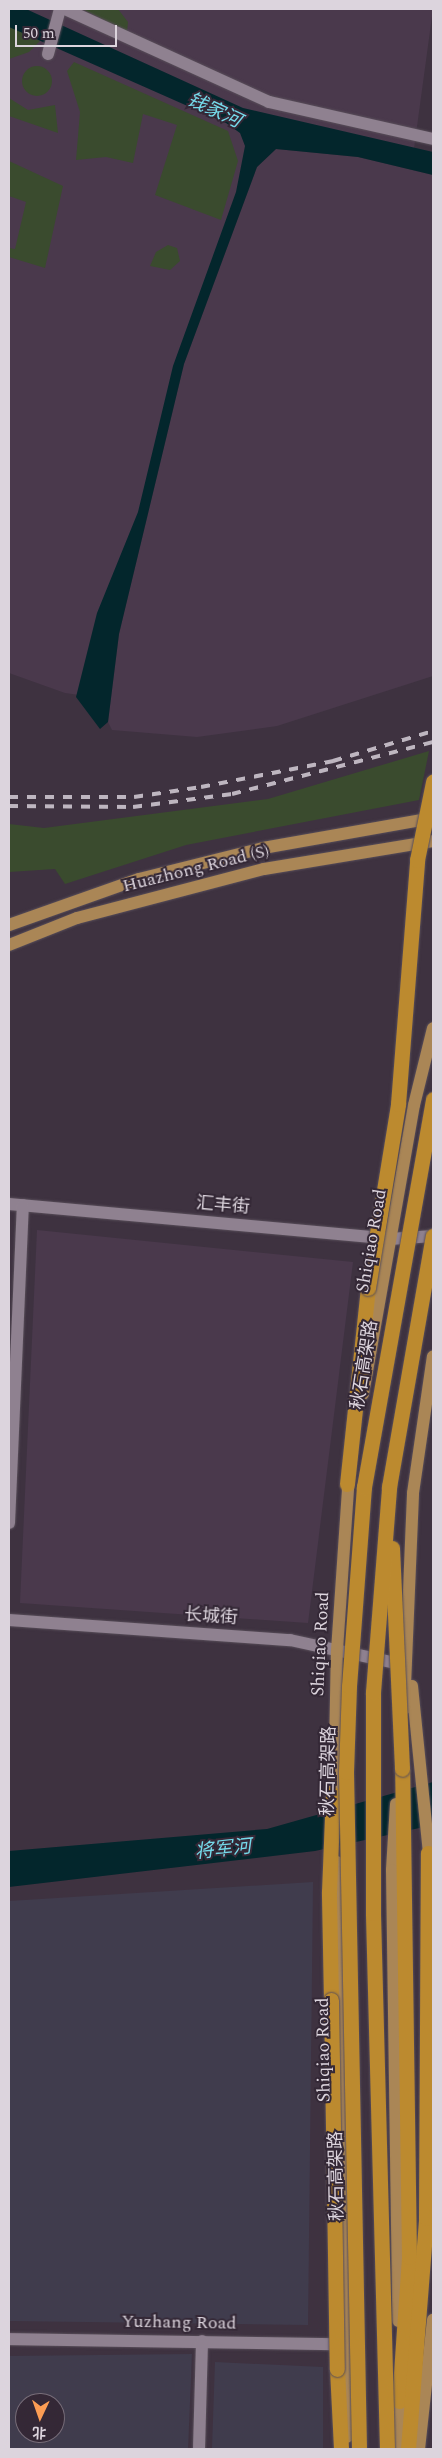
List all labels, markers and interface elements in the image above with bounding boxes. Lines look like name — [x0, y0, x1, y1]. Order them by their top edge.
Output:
scale bar — [18, 15, 120, 47]
text: 50 m — [23, 22, 55, 45]
water label: 钱家河 — [183, 89, 245, 133]
street label: Huazhong Road (S) — [120, 840, 272, 898]
street label: Shiqiao Road — [352, 1187, 392, 1295]
street label: 汇丰街 — [195, 1193, 251, 1219]
street label: 秋石高架路 — [347, 1319, 383, 1411]
street label: Shiqiao Road — [307, 1591, 335, 1697]
street label: 长城街 — [183, 1604, 239, 1630]
street label: 秋石高架路 — [317, 1726, 341, 1816]
water label: 将军河 — [193, 1836, 253, 1864]
street label: Shiqiao Road — [312, 1997, 336, 2103]
street label: 秋石高架路 — [325, 2131, 349, 2221]
street label: Yuzhang Road — [121, 2311, 237, 2335]
north arrow — [15, 2393, 65, 2443]
text: 北 — [32, 2422, 47, 2443]

